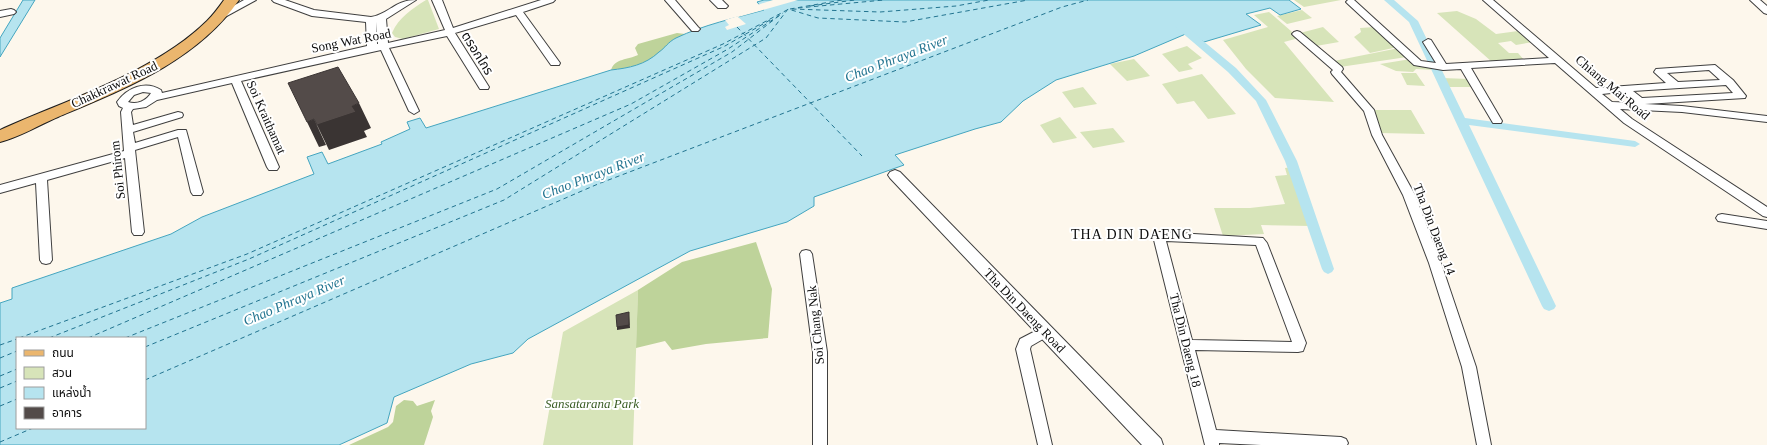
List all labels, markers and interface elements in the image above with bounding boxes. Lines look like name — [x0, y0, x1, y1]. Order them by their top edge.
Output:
street label: Song Wat Road — [310, 25, 393, 56]
street label: ตรอกไกร — [459, 29, 497, 78]
water label: Chao Phraya River — [843, 32, 950, 85]
street label: Chiang Mai Road — [1572, 52, 1653, 123]
street label: Chakkrawat Road — [69, 58, 160, 111]
street label: Soi Kraithamat — [244, 78, 290, 157]
street label: Soi Phirom — [107, 140, 128, 200]
water label: Chao Phraya River — [540, 149, 647, 202]
street label: Tha Din Daeng 14 — [1410, 181, 1459, 277]
district label: THA DIN DAENG — [1071, 227, 1193, 242]
street label: Tha Din Daeng Road — [981, 265, 1069, 356]
water label: Chao Phraya River — [241, 272, 348, 329]
street label: Soi Chang Nak — [804, 284, 827, 365]
street label: Tha Din Daeng 18 — [1167, 292, 1204, 389]
legend — [16, 337, 146, 429]
text: ถนน — [52, 346, 74, 360]
text: สวน — [52, 366, 72, 380]
text: แหล่งน้ำ — [52, 384, 91, 400]
park label: Sansatarana Park — [545, 396, 639, 411]
text: อาคาร — [52, 406, 82, 420]

